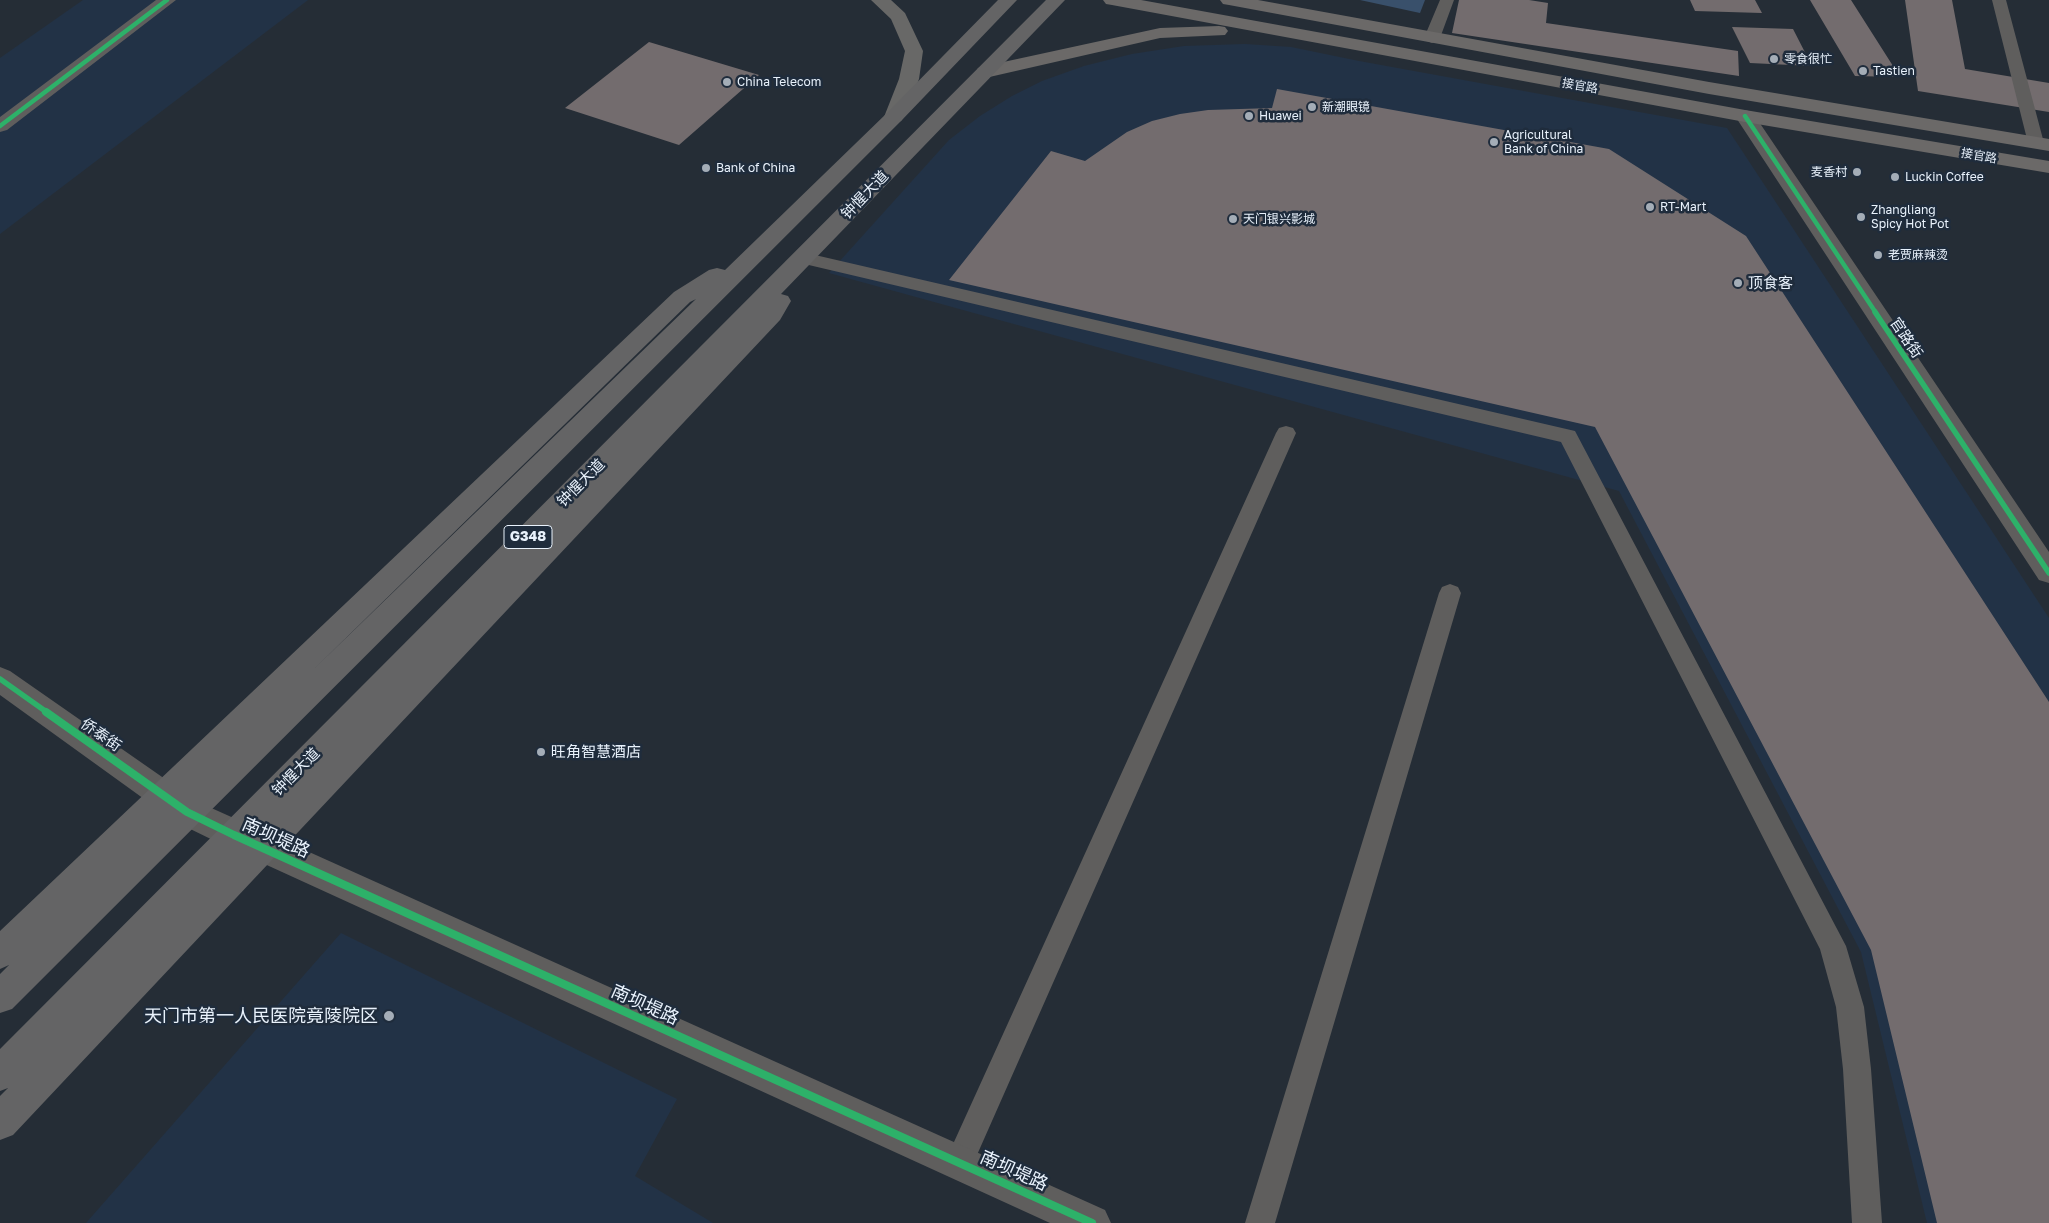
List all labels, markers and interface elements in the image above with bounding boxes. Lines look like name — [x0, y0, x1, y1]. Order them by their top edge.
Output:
place label: 零食很忙 — [1784, 52, 1832, 66]
marker: 零食很忙 — [1768, 53, 1780, 65]
place label: Tastien — [1873, 64, 1915, 78]
marker: Tastien — [1857, 65, 1869, 77]
place label: China Telecom — [737, 75, 821, 89]
marker: China Telecom — [721, 76, 733, 88]
street label: 接官路 — [1561, 76, 1599, 96]
place label: 新潮眼镜 — [1322, 100, 1370, 114]
marker: 新潮眼镜 — [1306, 101, 1318, 113]
place label: Huawei — [1259, 109, 1302, 123]
marker: Huawei — [1243, 110, 1255, 122]
place label: Agricultural Bank of China — [1504, 128, 1583, 156]
marker: Agricultural Bank of China — [1488, 136, 1500, 148]
street label: 接官路 — [1960, 146, 1998, 166]
place label: Bank of China — [716, 161, 795, 175]
marker: Bank of China — [700, 162, 712, 174]
place label: 麦香村 — [1811, 165, 1847, 179]
marker: 麦香村 — [1851, 166, 1863, 178]
street label: 钟惺大道 — [838, 167, 892, 223]
place label: Luckin Coffee — [1905, 170, 1984, 184]
marker: Luckin Coffee — [1889, 171, 1901, 183]
place label: RT-Mart — [1660, 200, 1706, 214]
marker: RT-Mart — [1644, 201, 1656, 213]
place label: Zhangliang Spicy Hot Pot — [1871, 203, 1949, 231]
marker: Zhangliang Spicy Hot Pot — [1855, 211, 1867, 223]
place label: 天门银兴影城 — [1243, 212, 1315, 226]
marker: 天门银兴影城 — [1227, 213, 1239, 225]
place label: 老贾麻辣烫 — [1888, 248, 1948, 262]
marker: 老贾麻辣烫 — [1872, 249, 1884, 261]
place label: 顶食客 — [1748, 274, 1793, 292]
marker: 顶食客 — [1732, 277, 1744, 289]
street label: 官路街 — [1886, 314, 1926, 362]
street label: 钟惺大道 — [553, 455, 609, 511]
road number: G348 — [504, 526, 552, 548]
street label: 侨泰街 — [77, 715, 125, 755]
place label: 旺角智慧酒店 — [551, 743, 641, 761]
street label: 钟惺大道 — [268, 744, 324, 800]
marker: 旺角智慧酒店 — [535, 746, 547, 758]
street label: 南坝堤路 — [239, 813, 313, 863]
street label: 南坝堤路 — [608, 980, 682, 1030]
place label: 天门市第一人民医院竟陵院区 — [144, 1005, 378, 1027]
marker: 天门市第一人民医院竟陵院区 — [382, 1009, 396, 1023]
street label: 南坝堤路 — [977, 1146, 1051, 1196]

